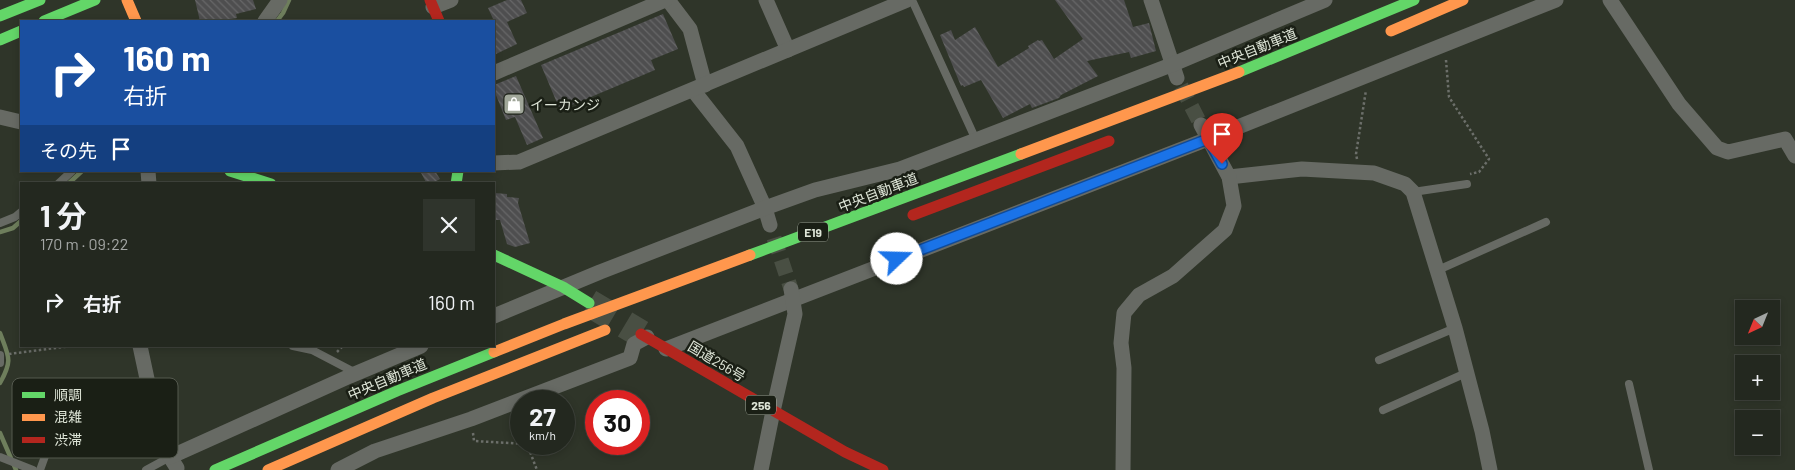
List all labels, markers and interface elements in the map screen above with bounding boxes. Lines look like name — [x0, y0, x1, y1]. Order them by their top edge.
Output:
street label: 中央自動車道 — [1215, 24, 1299, 72]
text: 160 m — [123, 36, 210, 78]
icon: right — [40, 40, 105, 105]
text: 右折 — [123, 82, 167, 108]
shop icon: イーカンジ — [502, 92, 526, 116]
place label: イーカンジ — [530, 96, 600, 113]
pin — [1201, 113, 1243, 164]
icon: arrive — [1208, 120, 1236, 148]
icon: arrive — [107, 135, 135, 163]
text: その先 — [40, 139, 97, 162]
street label: 中央自動車道 — [836, 169, 920, 215]
text: 1 分 — [40, 197, 87, 233]
button: close — [423, 199, 475, 251]
road number: E19 — [798, 222, 828, 242]
position arrow — [870, 232, 922, 284]
text: 170 m · 09:22 — [40, 234, 128, 253]
icon: right — [40, 288, 68, 316]
text: 160 m — [428, 291, 475, 314]
text: 右折 — [83, 292, 121, 315]
north arrow — [1735, 300, 1780, 345]
map controls — [1735, 300, 1780, 455]
street label: 国道256号 — [685, 337, 749, 385]
street label: 中央自動車道 — [345, 355, 429, 403]
button: + — [1735, 355, 1780, 400]
legend — [12, 378, 178, 458]
text: 順調 — [54, 386, 82, 403]
speed limit sign: 30 — [585, 390, 650, 455]
road number: 256 — [746, 396, 776, 414]
text: 27 — [529, 401, 556, 431]
text: 混雑 — [54, 408, 82, 425]
button: − — [1735, 410, 1780, 455]
text: km/h — [529, 428, 556, 442]
text: 渋滞 — [54, 431, 82, 448]

